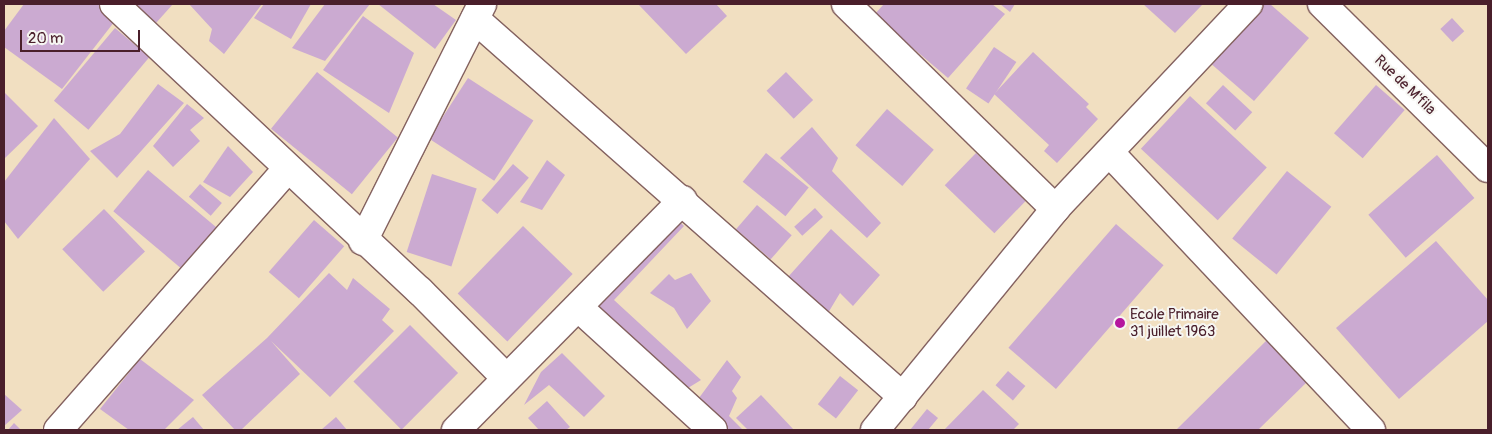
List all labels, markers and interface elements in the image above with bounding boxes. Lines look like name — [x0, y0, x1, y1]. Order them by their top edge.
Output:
scale bar — [22, 20, 142, 52]
text: 20 m — [28, 29, 63, 48]
street label: Rue de M'fila — [1371, 51, 1439, 119]
place label: Ecole Primaire 31 juillet 1963 — [1130, 305, 1219, 340]
marker: Ecole Primaire 31 juillet 1963 — [1114, 317, 1126, 329]

